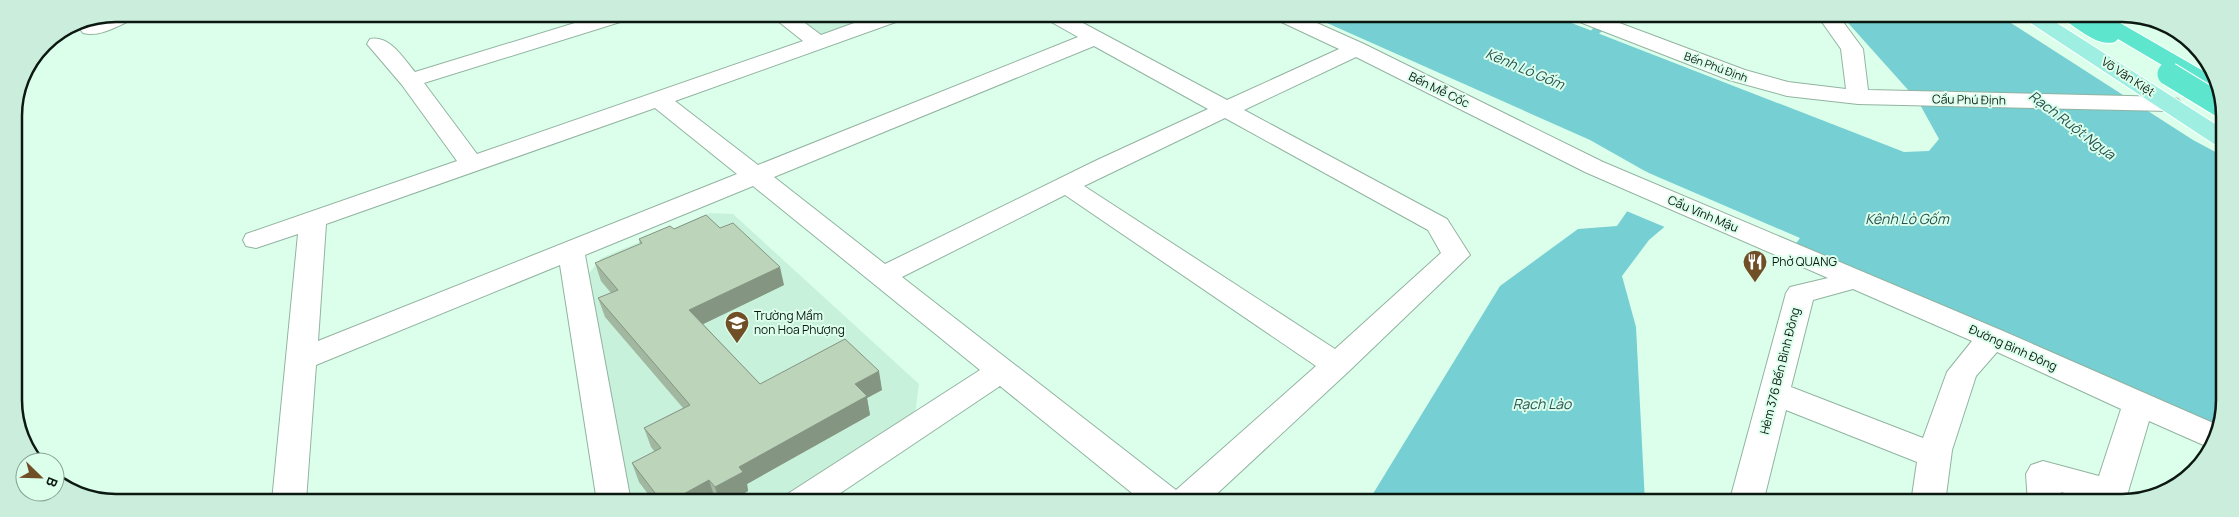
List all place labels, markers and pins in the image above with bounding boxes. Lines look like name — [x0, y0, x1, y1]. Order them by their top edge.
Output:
restaurant icon: Phở QUANG — [1742, 249, 1768, 283]
place label: Phở QUANG — [1772, 253, 1837, 270]
place label: Trường Mầm non Hoa Phượng — [754, 307, 845, 338]
school or university icon: Trường Mầm non Hoa Phượng — [724, 310, 750, 344]

